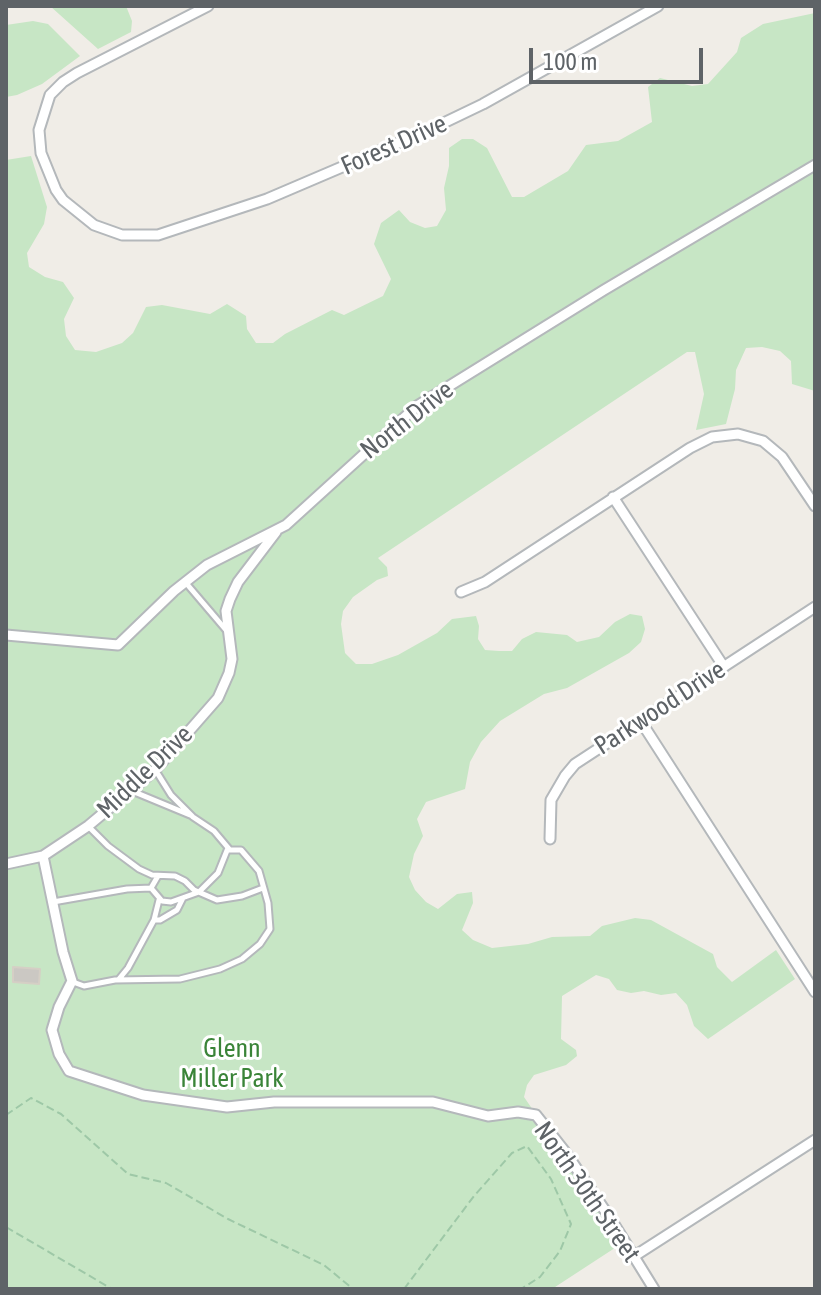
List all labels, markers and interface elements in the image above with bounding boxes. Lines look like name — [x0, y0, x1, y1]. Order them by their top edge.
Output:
scale bar — [533, 32, 707, 82]
text: 100 m — [543, 48, 597, 75]
street label: Forest Drive — [336, 108, 452, 182]
street label: North Drive — [354, 374, 460, 466]
street label: Parkwood Drive — [589, 654, 731, 762]
street label: Middle Drive — [91, 719, 199, 825]
park label: Glenn Miller Park — [180, 1033, 284, 1094]
street label: North 30th Street — [527, 1116, 647, 1268]

